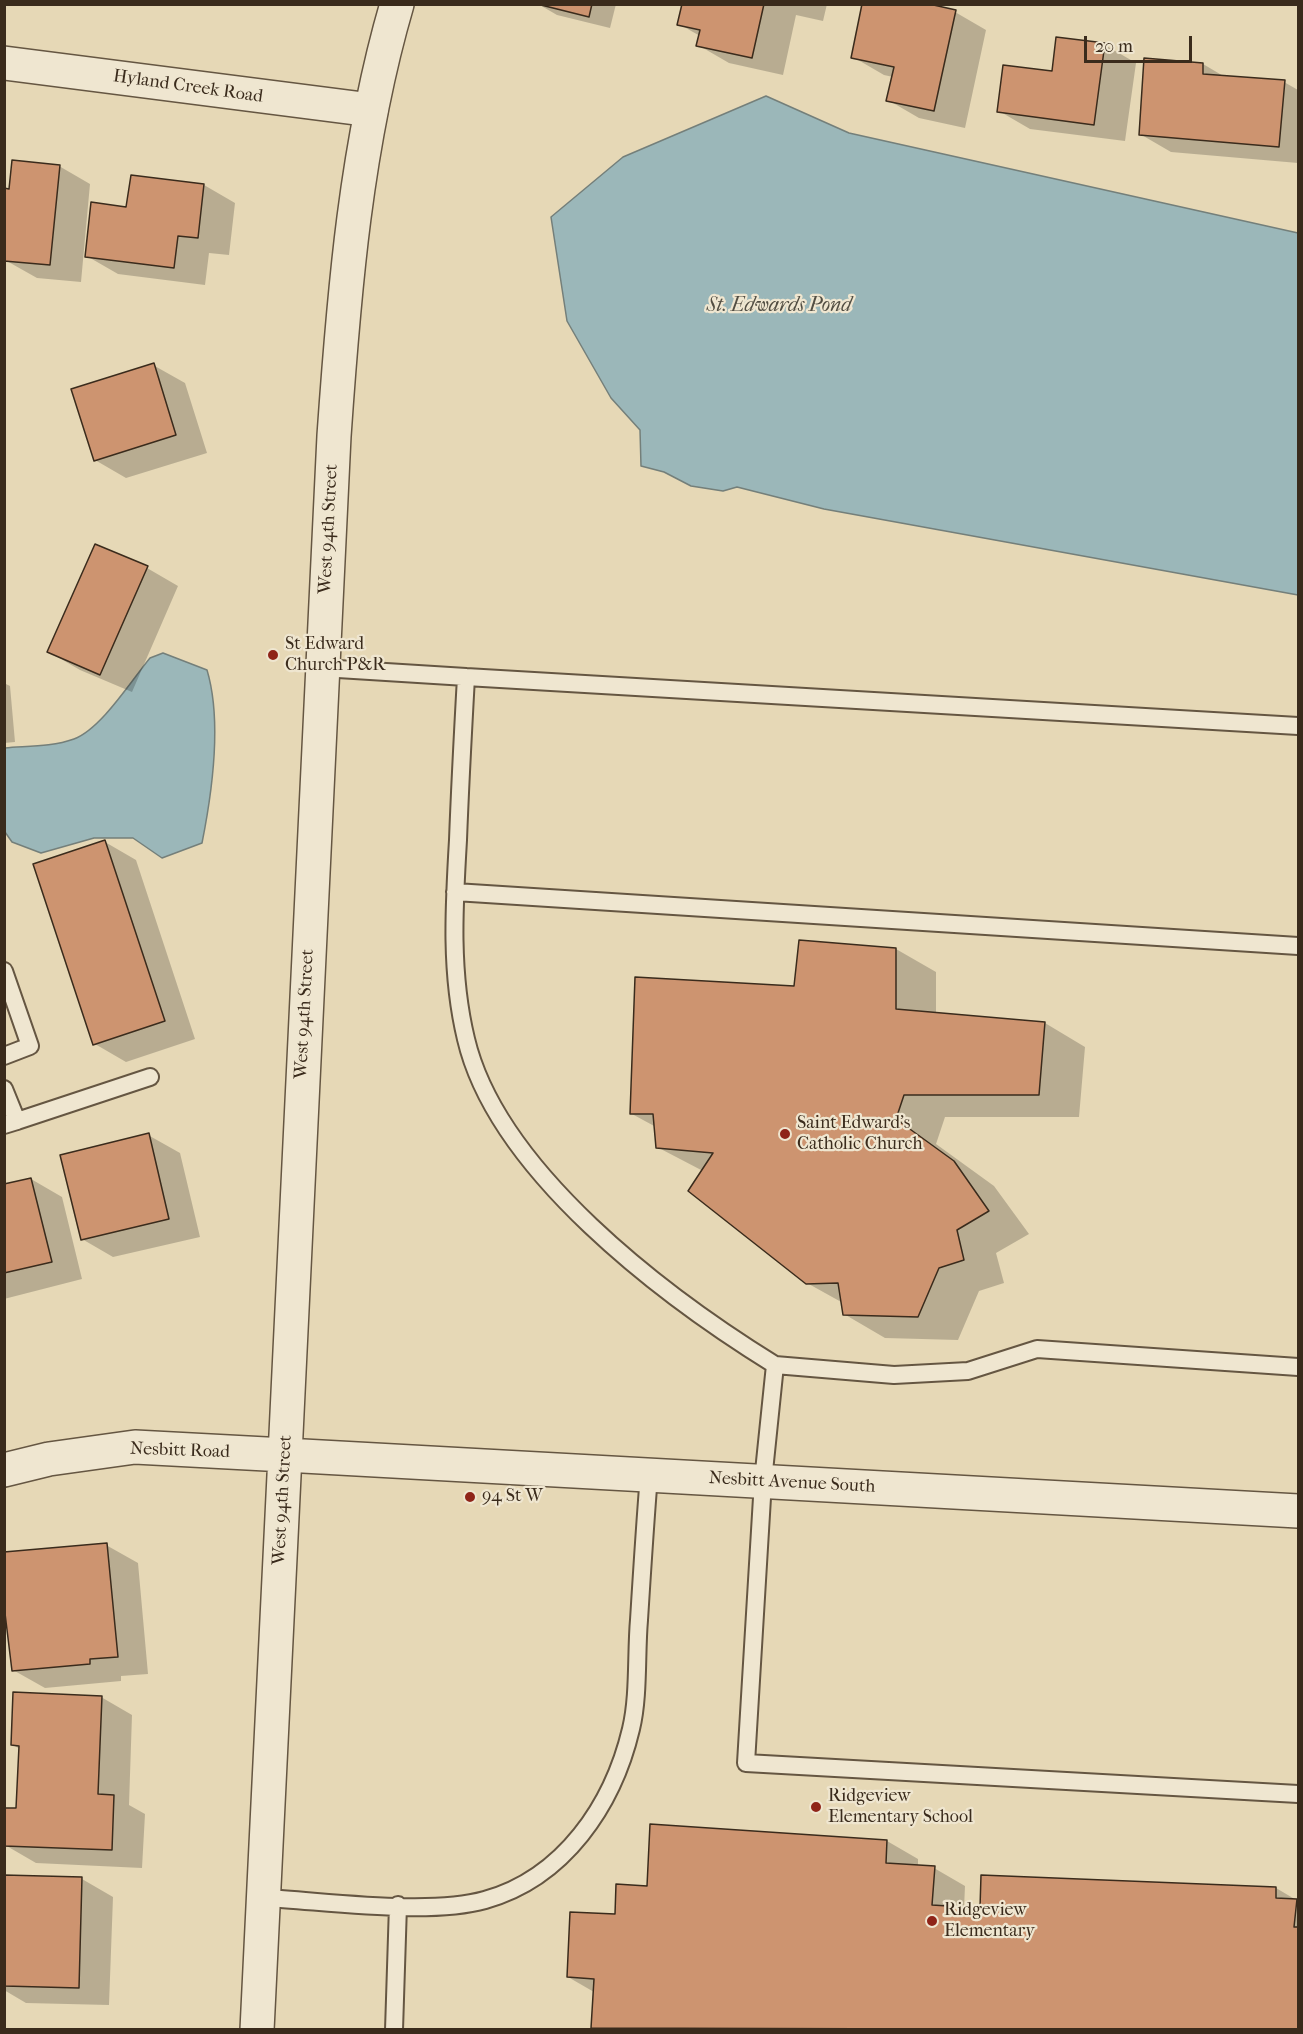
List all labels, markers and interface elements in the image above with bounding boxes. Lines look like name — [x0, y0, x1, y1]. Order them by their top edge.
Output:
scale bar — [1087, 24, 1195, 62]
text: 20 m — [1095, 36, 1133, 57]
street label: Hyland Creek Road — [112, 66, 264, 108]
water label: St. Edwards Pond — [707, 294, 851, 318]
street label: West 94th Street — [315, 463, 343, 595]
place label: St Edward Church P&R — [285, 634, 385, 676]
marker: St Edward Church P&R — [266, 648, 280, 662]
street label: West 94th Street — [291, 948, 319, 1080]
place label: Saint Edward's Catholic Church — [797, 1113, 923, 1156]
marker: Saint Edward's Catholic Church — [778, 1127, 792, 1141]
street label: West 94th Street — [269, 1434, 297, 1566]
street label: Nesbitt Road — [130, 1438, 230, 1464]
street label: Nesbitt Avenue South — [708, 1468, 876, 1498]
place label: 94 St W — [482, 1486, 543, 1508]
marker: 94 St W — [463, 1490, 477, 1504]
place label: Ridgeview Elementary School — [828, 1786, 973, 1828]
marker: Ridgeview Elementary School — [809, 1800, 823, 1814]
place label: Ridgeview Elementary — [944, 1900, 1035, 1942]
marker: Ridgeview Elementary — [925, 1914, 939, 1928]

